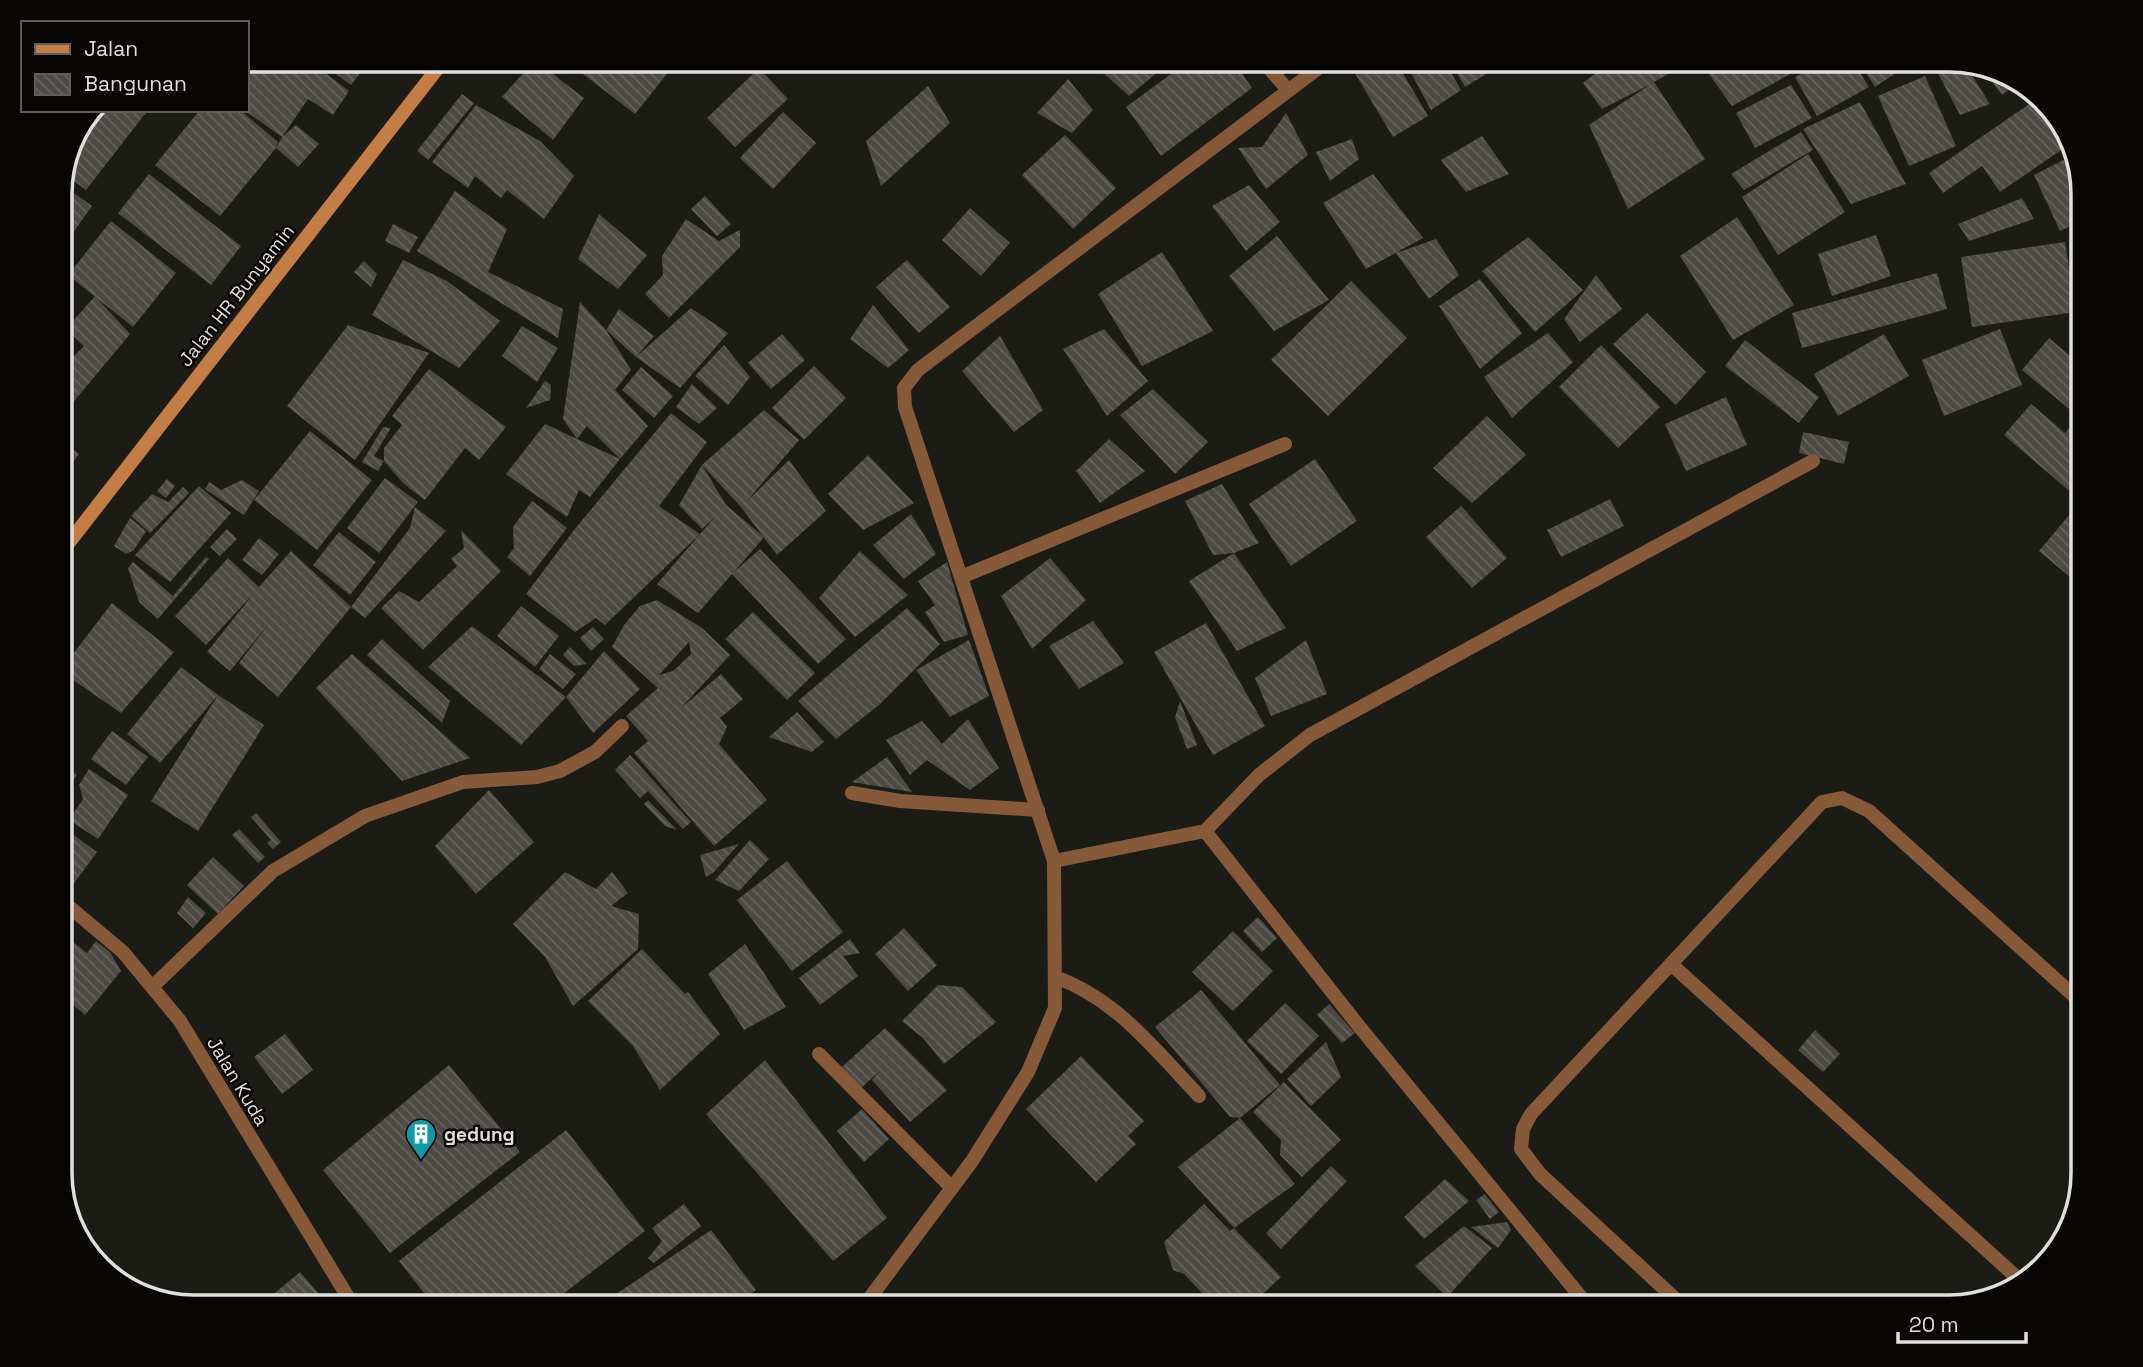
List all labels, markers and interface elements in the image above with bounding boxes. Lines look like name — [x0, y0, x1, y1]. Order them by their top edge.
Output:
legend — [21, 21, 248, 112]
text: Jalan — [84, 35, 138, 62]
text: Bangunan — [84, 70, 187, 97]
street label: Jalan HR Bunyamin — [173, 219, 300, 372]
street label: Jalan Kuda — [201, 1032, 274, 1131]
building icon: gedung — [404, 1117, 438, 1161]
place label: gedung — [444, 1122, 515, 1147]
scale bar — [1898, 1300, 2026, 1344]
text: 20 m — [1909, 1311, 1959, 1338]

